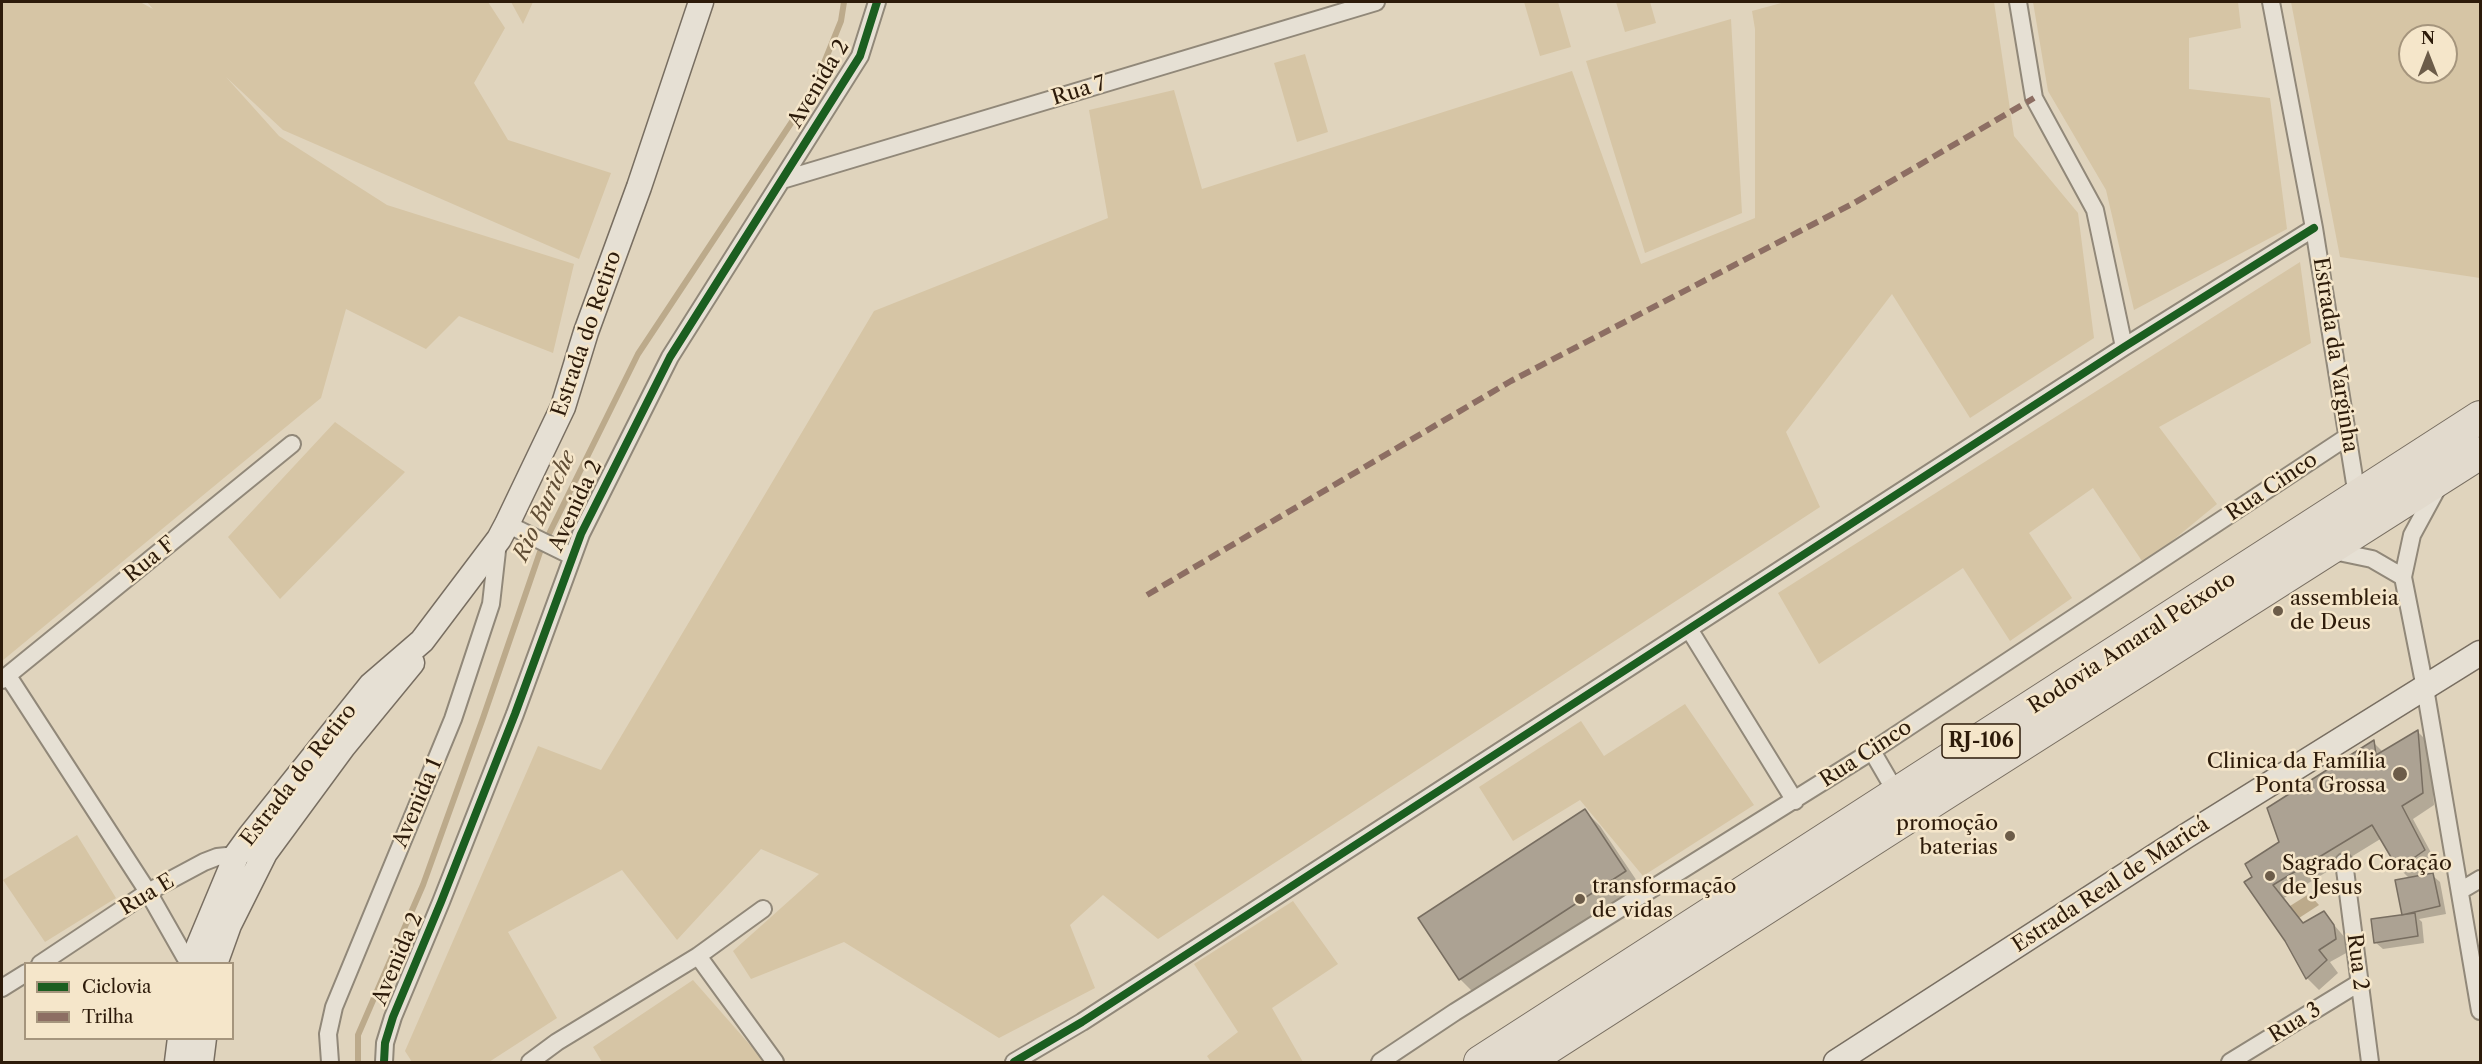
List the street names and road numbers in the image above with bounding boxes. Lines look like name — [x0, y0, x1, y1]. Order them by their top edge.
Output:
street label: Avenida 2 — [783, 36, 855, 132]
street label: Rua 7 — [1049, 71, 1109, 111]
street label: Estrada do Retiro — [547, 248, 627, 420]
street label: Estrada da Varginha — [2307, 255, 2363, 455]
street label: Rua Cinco — [2222, 447, 2322, 527]
street label: Avenida 2 — [544, 456, 608, 556]
street label: Rua F — [119, 532, 181, 588]
street label: Rodovia Amaral Peixoto — [2024, 567, 2240, 719]
street label: Estrada do Retiro — [236, 699, 362, 851]
street label: Rua Cinco — [1815, 715, 1917, 793]
road number: RJ-106 — [1942, 724, 2020, 758]
street label: Avenida 1 — [388, 755, 448, 851]
street label: Estrada Real de Maricá — [2008, 812, 2214, 958]
street label: Rua E — [115, 869, 179, 921]
street label: Avenida 2 — [367, 909, 429, 1009]
street label: Rua 2 — [2341, 932, 2373, 992]
street label: Rua 3 — [2264, 997, 2326, 1049]

